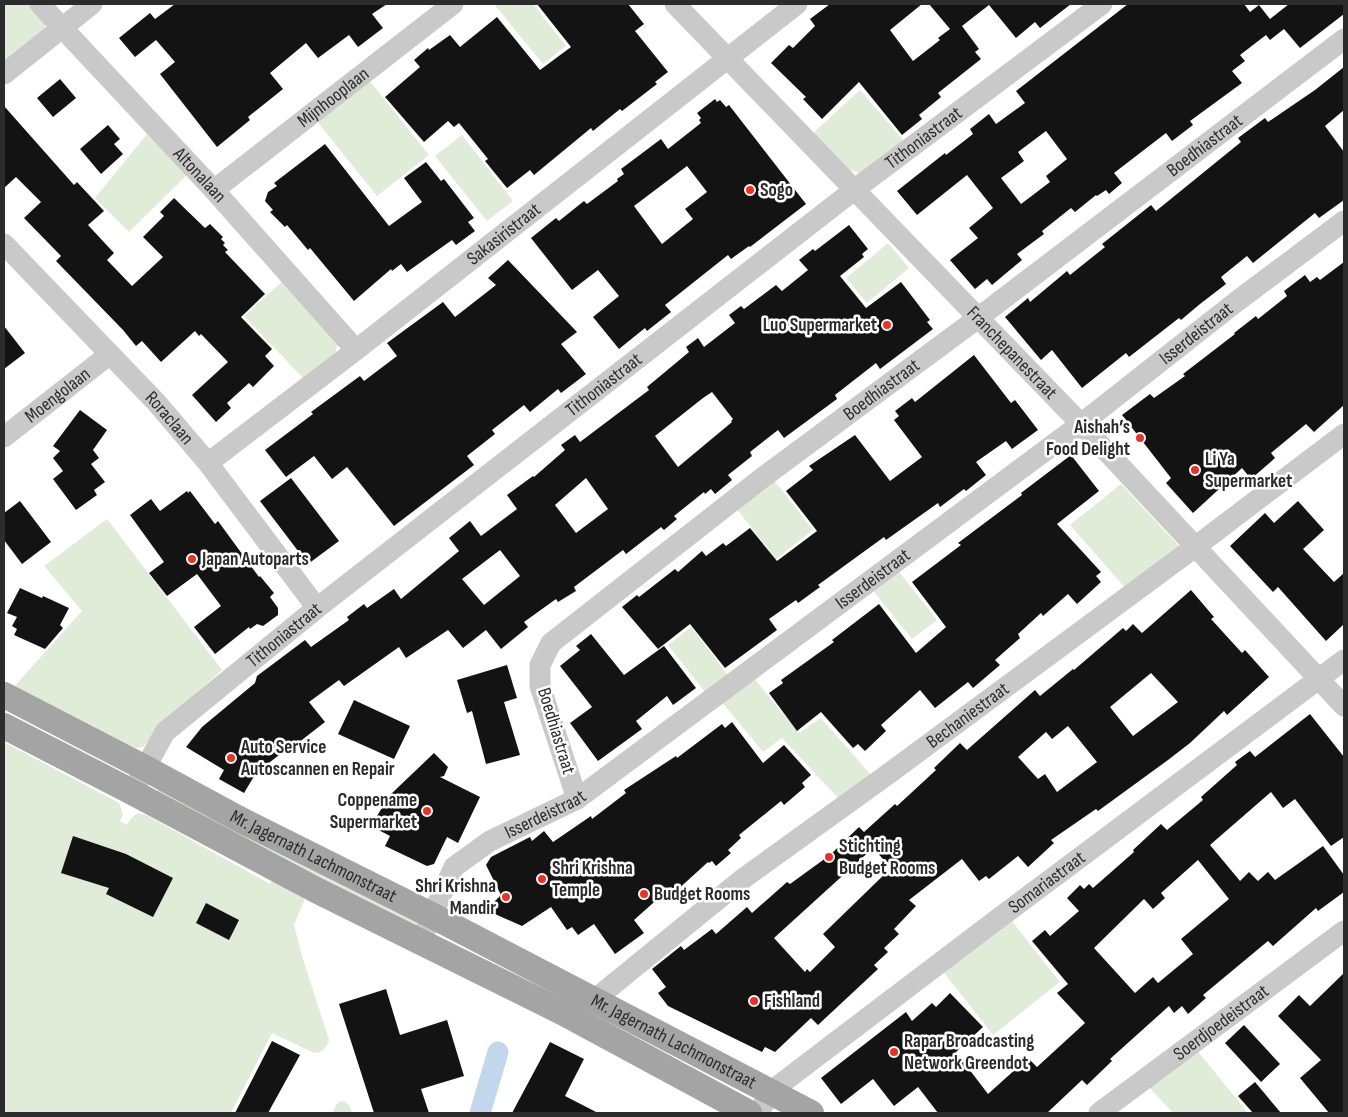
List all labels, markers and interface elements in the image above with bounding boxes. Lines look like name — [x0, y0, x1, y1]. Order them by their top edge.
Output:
street label: Mijnhooplaan — [293, 62, 374, 132]
street label: Tithoniastraat — [880, 101, 967, 174]
street label: Boedhiastraat — [1162, 109, 1247, 181]
street label: Altonalaan — [168, 142, 231, 207]
place label: Sogo — [760, 179, 793, 202]
marker: Sogo — [744, 184, 756, 196]
street label: Sakasiristraat — [462, 198, 545, 270]
street label: Isserdeistraat — [1155, 297, 1238, 370]
street label: Franchepanestraat — [962, 301, 1062, 404]
place label: Luo Supermarket — [763, 314, 877, 337]
marker: Luo Supermarket — [881, 319, 893, 331]
street label: Tithoniastraat — [561, 348, 647, 422]
street label: Boedhiastraat — [839, 354, 924, 425]
street label: Moengolaan — [20, 362, 95, 428]
street label: Roraclaan — [140, 386, 199, 449]
place label: Aishah’s Food Delight — [1046, 416, 1130, 461]
marker: Aishah’s Food Delight — [1134, 432, 1146, 444]
place label: Li Ya Supermarket — [1205, 448, 1292, 493]
marker: Li Ya Supermarket — [1189, 464, 1201, 476]
street label: Isserdeistraat — [831, 543, 915, 614]
place label: Japan Autoparts — [201, 548, 309, 571]
marker: Japan Autoparts — [186, 553, 198, 565]
street label: Tithoniastraat — [242, 597, 326, 672]
street label: Bechaniestraat — [922, 677, 1014, 753]
street label: Boedhiastraat — [532, 685, 580, 777]
place label: Auto Service Autoscannen en Repair — [240, 736, 395, 781]
marker: Auto Service Autoscannen en Repair — [225, 752, 237, 764]
street label: Isserdeistraat — [501, 785, 591, 844]
place label: Coppename Supermarket — [330, 789, 417, 834]
street label: Mr. Jagernath Lachmonstraat — [226, 805, 401, 908]
marker: Coppename Supermarket — [421, 805, 433, 817]
place label: Stichting Budget Rooms — [839, 835, 935, 880]
street label: Somariastraat — [1004, 846, 1090, 918]
marker: Stichting Budget Rooms — [823, 851, 835, 863]
place label: Shri Krishna Temple — [552, 857, 633, 902]
marker: Shri Krishna Temple — [536, 873, 548, 885]
place label: Shri Krishna Mandir — [415, 875, 496, 920]
place label: Budget Rooms — [654, 883, 750, 906]
marker: Budget Rooms — [638, 888, 650, 900]
marker: Shri Krishna Mandir — [500, 891, 512, 903]
street label: Soerdjoedeistraat — [1169, 979, 1273, 1065]
street label: Mr. Jagernath Lachmonstraat — [587, 989, 760, 1094]
place label: Fishland — [764, 990, 820, 1013]
marker: Fishland — [748, 995, 760, 1007]
place label: Rapar Broadcasting Network Greendot — [904, 1030, 1034, 1075]
marker: Rapar Broadcasting Network Greendot — [888, 1046, 900, 1058]

